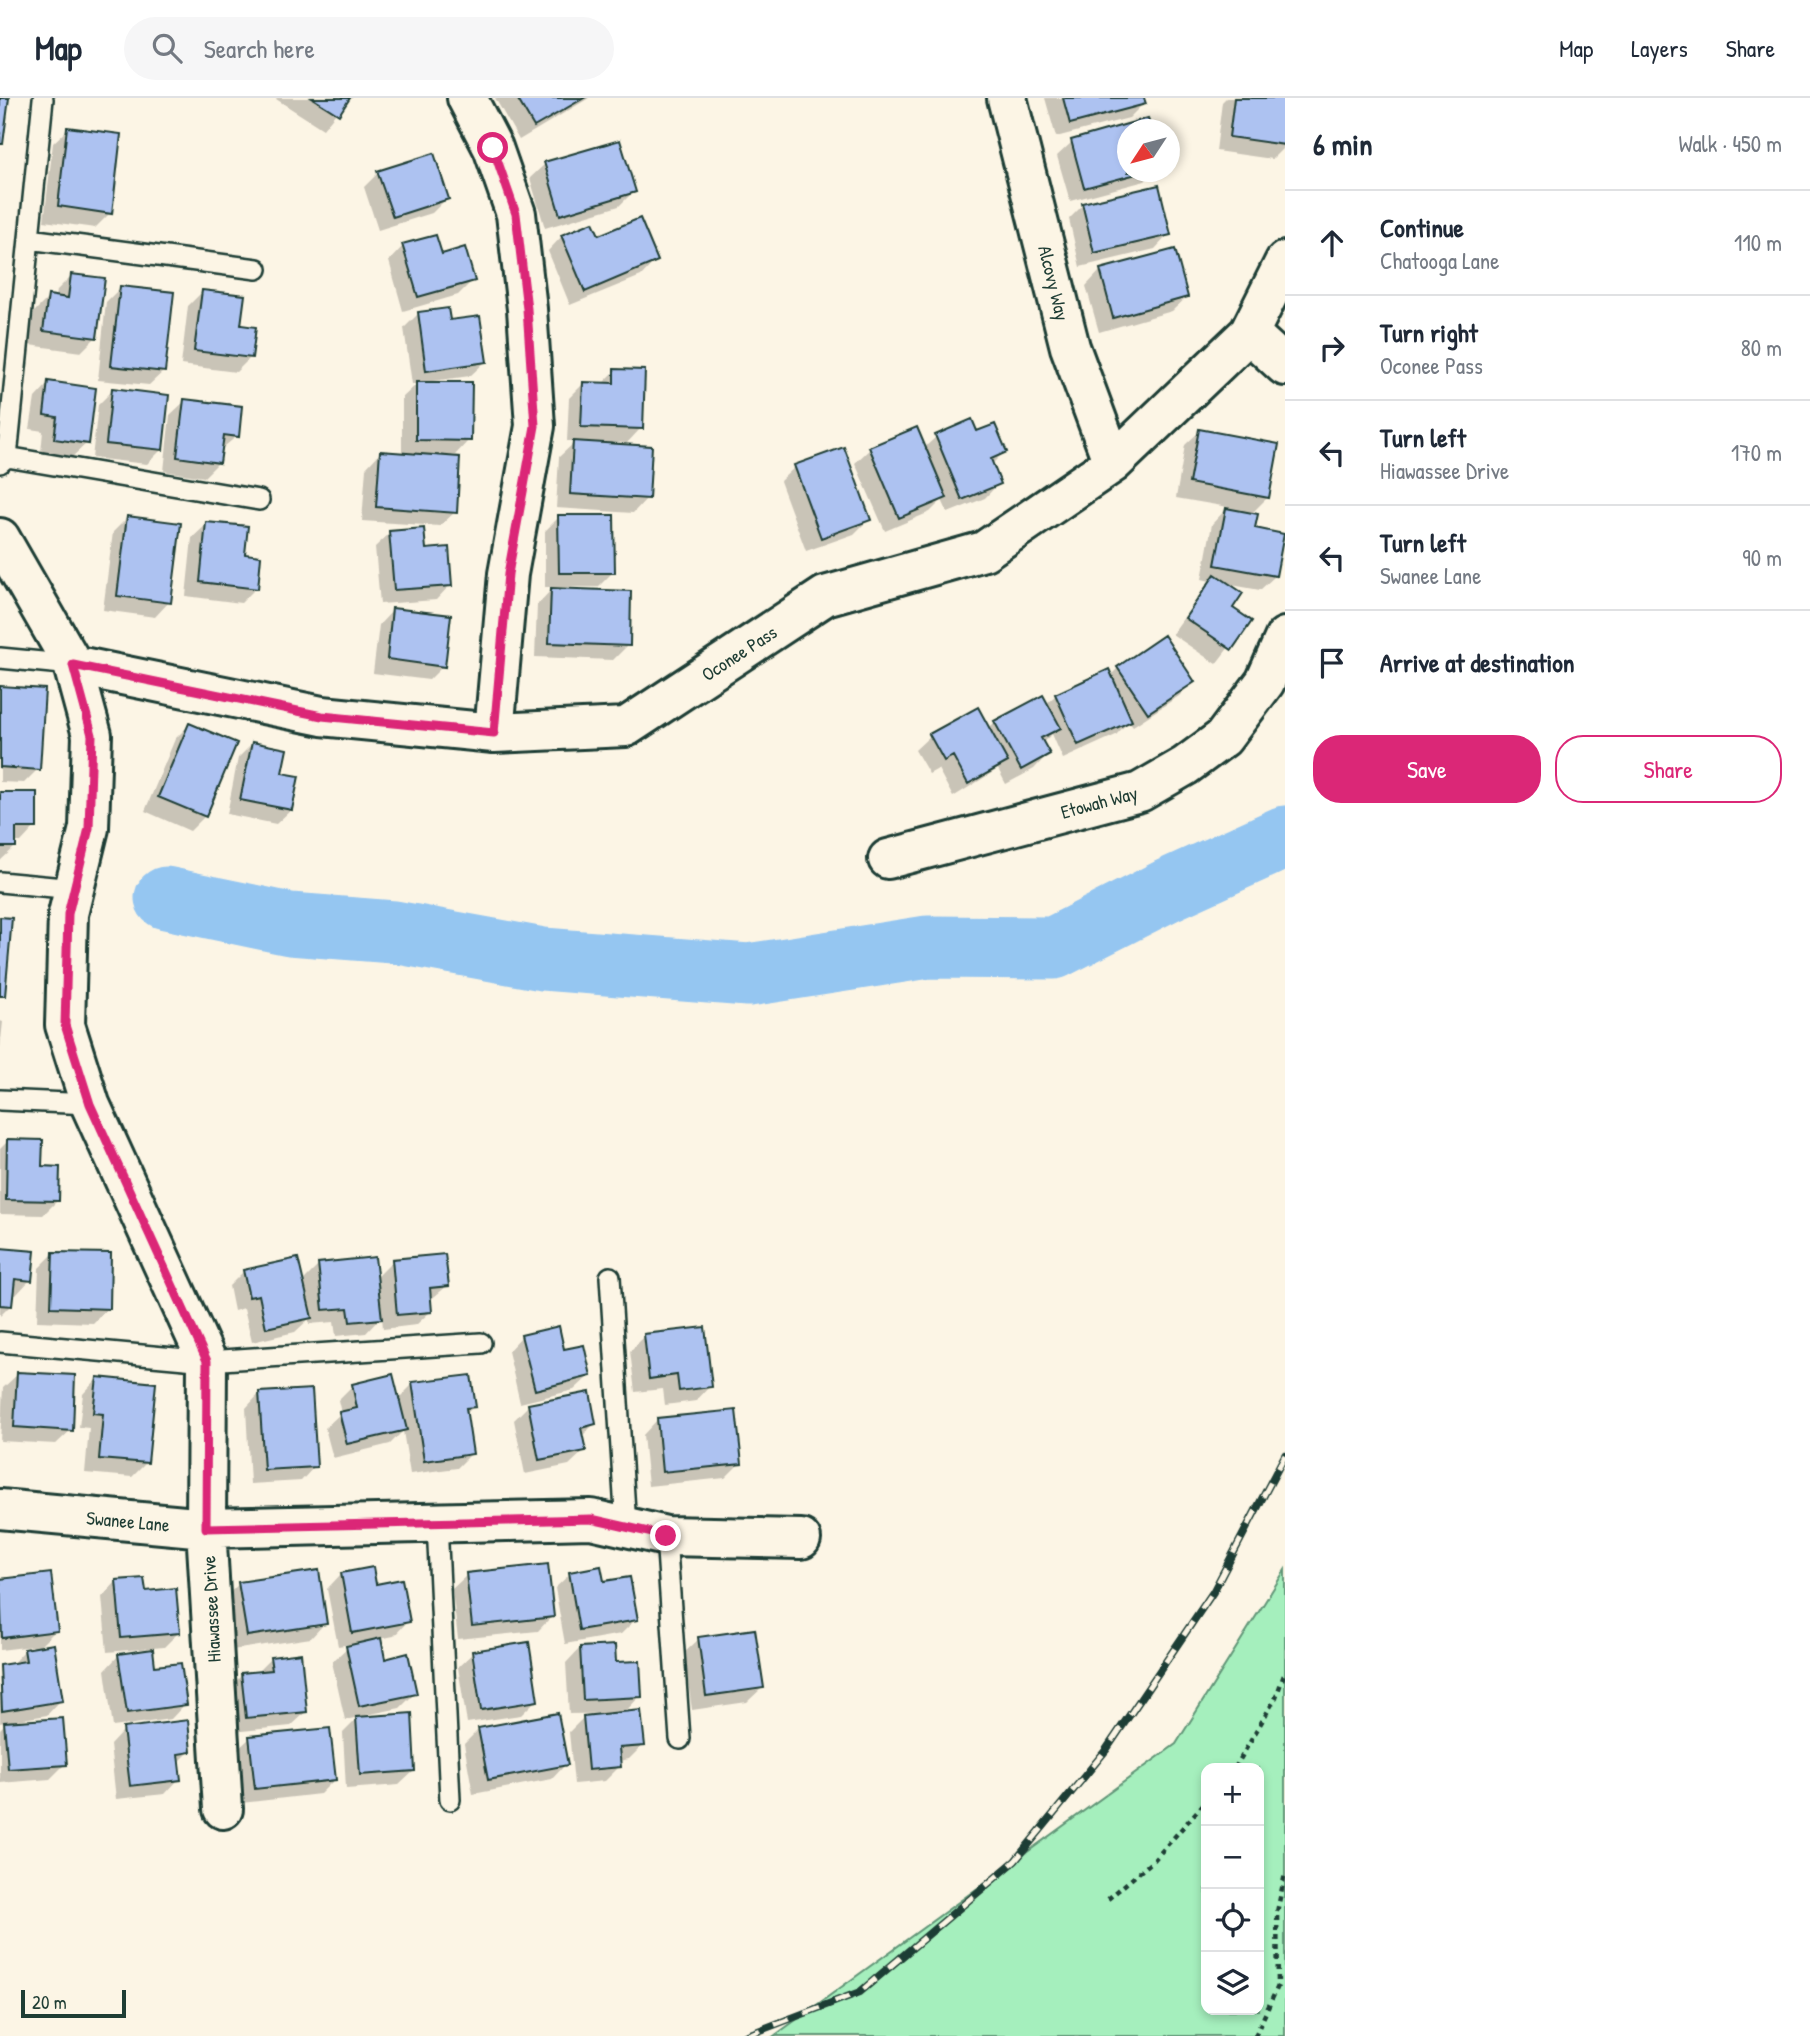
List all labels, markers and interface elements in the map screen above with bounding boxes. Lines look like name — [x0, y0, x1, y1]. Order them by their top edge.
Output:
search box — [124, 17, 614, 80]
text: Map — [35, 26, 82, 70]
icon: search — [148, 29, 186, 67]
text: Search here — [204, 31, 315, 66]
text: Map — [1559, 32, 1593, 64]
text: Layers — [1631, 32, 1688, 64]
text: Share — [1726, 32, 1775, 64]
north arrow — [1117, 119, 1180, 182]
text: 6 min — [1313, 124, 1373, 164]
text: Walk · 450 m — [1678, 128, 1782, 159]
route start — [477, 132, 508, 163]
text: Continue — [1380, 210, 1464, 245]
icon: ahead — [1313, 224, 1351, 262]
text: 110 m — [1734, 227, 1782, 258]
street label: Alcovy Way — [1032, 243, 1076, 323]
text: Chatooga Lane — [1380, 245, 1499, 276]
text: Turn right — [1380, 315, 1478, 350]
icon: right — [1313, 329, 1351, 367]
text: 80 m — [1741, 332, 1782, 363]
text: Oconee Pass — [1380, 350, 1483, 381]
text: Turn left — [1380, 420, 1466, 455]
icon: left — [1313, 434, 1351, 472]
text: 170 m — [1731, 437, 1782, 468]
text: Hiawassee Drive — [1380, 455, 1509, 486]
text: Turn left — [1380, 525, 1466, 560]
icon: left — [1313, 539, 1351, 577]
text: 90 m — [1742, 542, 1782, 573]
text: Swanee Lane — [1380, 560, 1481, 591]
street label: Oconee Pass — [696, 619, 782, 687]
icon: arrive — [1313, 644, 1351, 682]
text: Arrive at destination — [1380, 645, 1575, 680]
button: Save — [1313, 735, 1541, 803]
button: Share — [1555, 735, 1782, 803]
street label: Etowah Way — [1058, 779, 1140, 825]
street label: Swanee Lane — [85, 1504, 171, 1538]
route end — [650, 1520, 681, 1551]
street label: Hiawassee Drive — [195, 1555, 227, 1663]
map controls — [1201, 1763, 1264, 2015]
button: + — [1201, 1763, 1264, 1826]
button: − — [1201, 1826, 1264, 1889]
button: locate — [1201, 1889, 1264, 1952]
button: layers — [1201, 1952, 1264, 2015]
scale bar — [21, 1987, 126, 2019]
text: 20 m — [32, 1989, 67, 2015]

